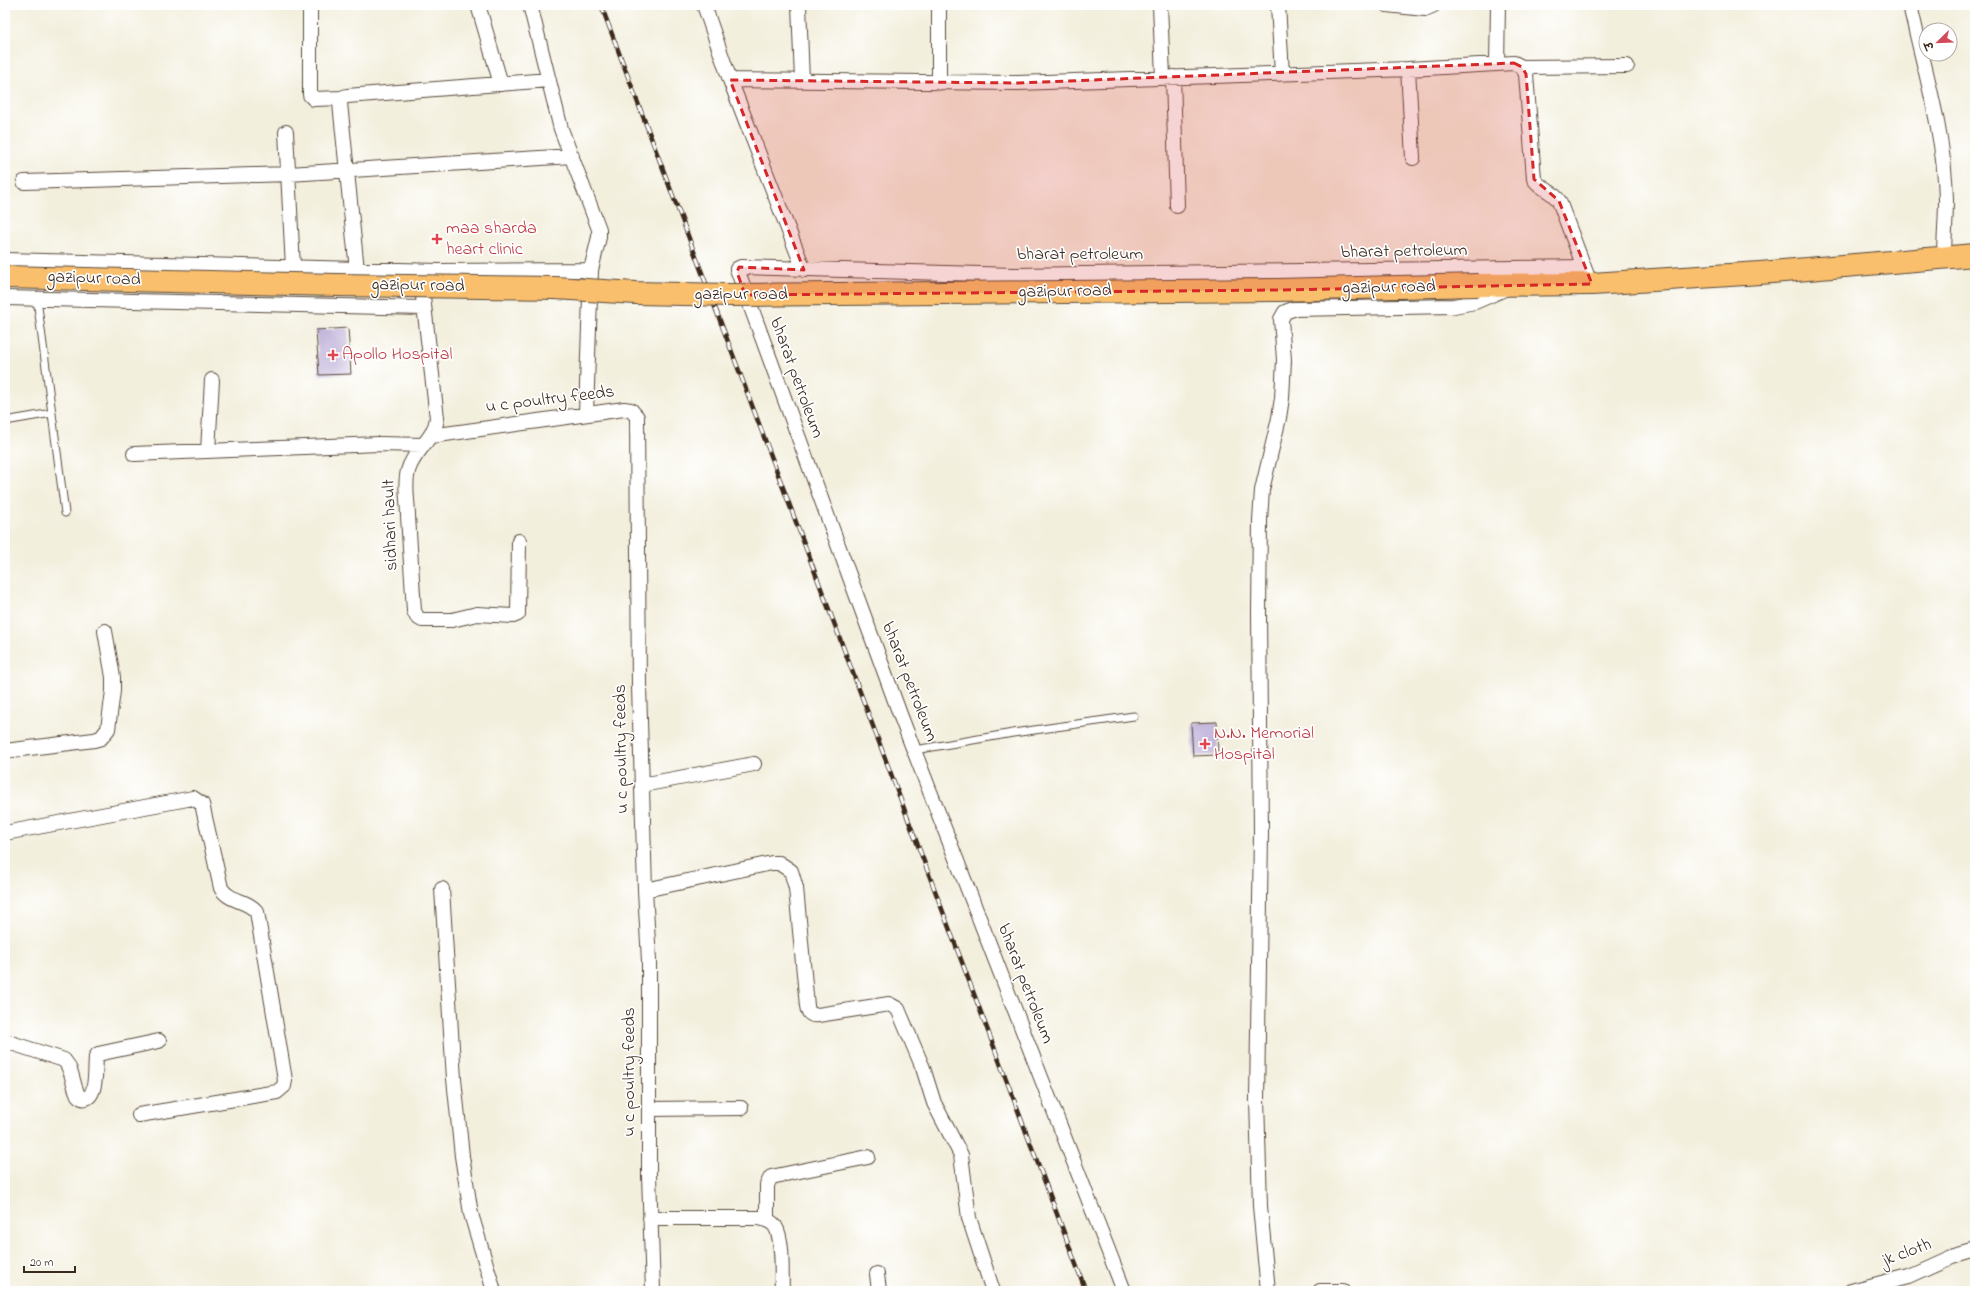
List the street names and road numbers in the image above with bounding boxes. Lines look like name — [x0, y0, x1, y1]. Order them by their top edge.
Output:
street label: bharat petroleum — [1340, 238, 1468, 266]
street label: bharat petroleum — [1017, 242, 1143, 268]
street label: gazipur road — [46, 264, 141, 295]
street label: gazipur road — [370, 272, 465, 301]
street label: gazipur road — [1341, 274, 1436, 303]
street label: gazipur road — [1017, 278, 1112, 307]
street label: gazipur road — [693, 282, 788, 309]
street label: bharat petroleum — [762, 314, 830, 442]
street label: u c poultry feeds — [484, 379, 616, 421]
street label: sidhari hault — [376, 479, 406, 571]
street label: bharat petroleum — [874, 618, 944, 746]
street label: u c poultry feeds — [608, 684, 636, 814]
street label: bharat petroleum — [990, 920, 1060, 1048]
street label: u c poultry feeds — [617, 1007, 643, 1137]
street label: jk cloth — [1877, 1232, 1935, 1275]

